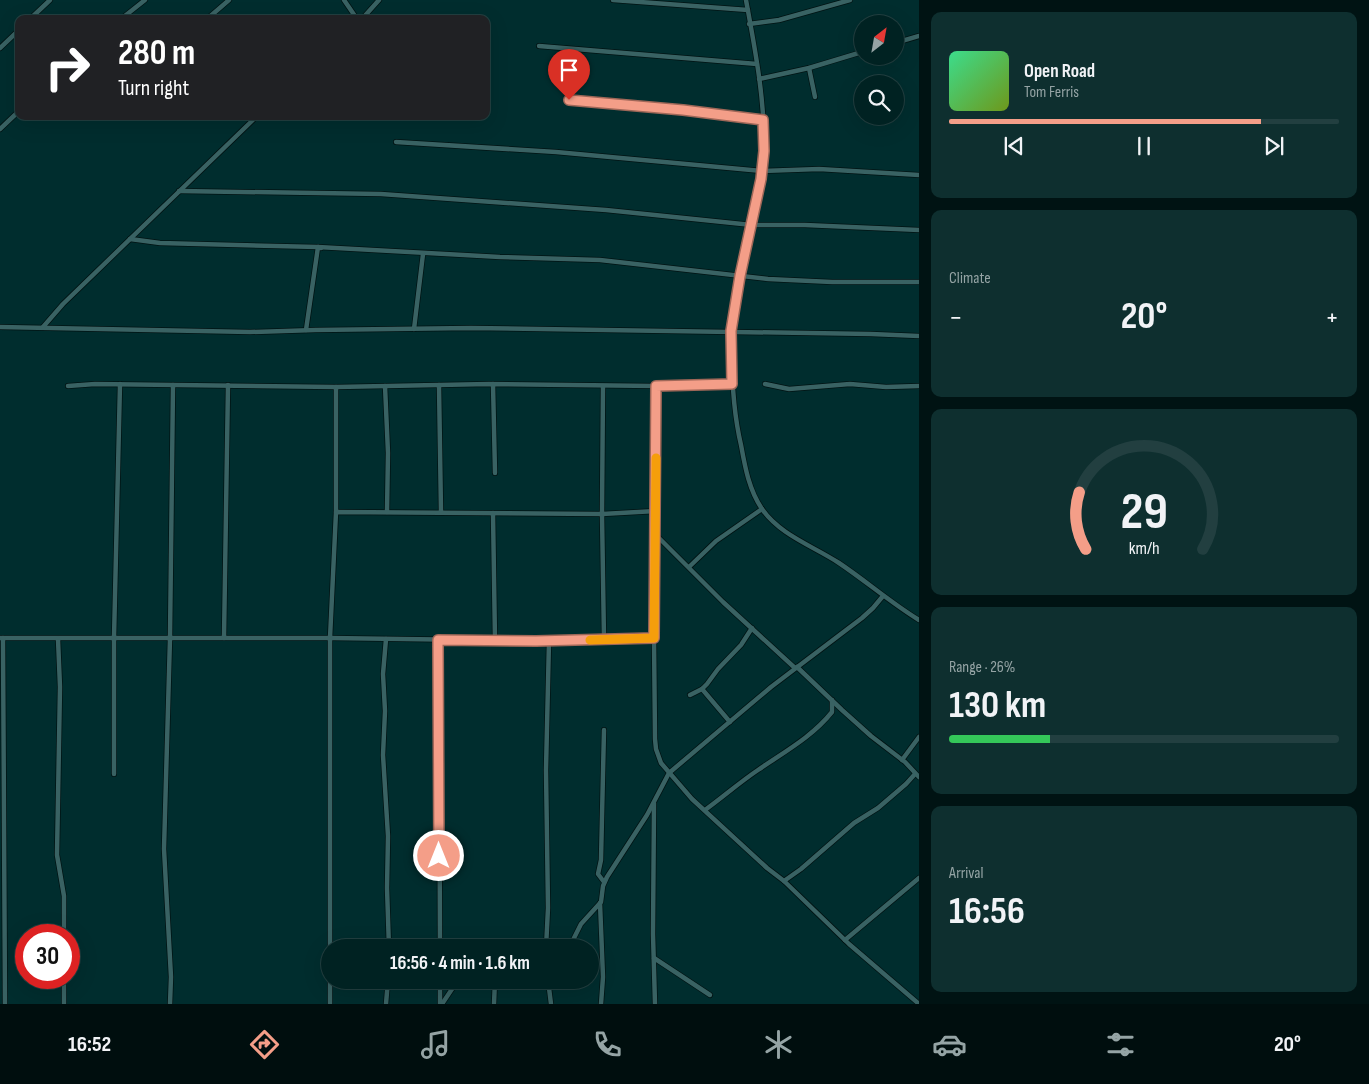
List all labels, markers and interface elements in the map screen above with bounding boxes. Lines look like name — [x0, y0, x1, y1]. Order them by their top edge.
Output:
north arrow — [854, 15, 904, 65]
map controls — [854, 15, 904, 125]
text: 280 m — [118, 32, 195, 75]
icon: right — [35, 35, 100, 100]
pin — [548, 49, 590, 100]
icon: arrive — [555, 56, 583, 84]
text: Open Road — [1024, 60, 1095, 83]
text: Turn right — [118, 75, 189, 102]
button: search — [854, 75, 904, 125]
text: Tom Ferris — [1024, 83, 1079, 102]
icon: previous — [1000, 132, 1028, 160]
icon: pause — [1130, 132, 1158, 160]
icon: next — [1260, 132, 1288, 160]
text: Climate — [949, 269, 991, 288]
text: 20° — [1121, 294, 1167, 339]
text: − — [949, 301, 963, 334]
text: + — [1325, 301, 1339, 334]
text: 29 — [1120, 481, 1168, 544]
text: km/h — [1129, 538, 1159, 559]
text: Range · 26% — [949, 658, 1015, 677]
text: 130 km — [949, 683, 1046, 728]
position arrow — [412, 829, 464, 881]
text: Arrival — [949, 864, 983, 883]
text: 16:56 — [949, 889, 1025, 934]
speed limit sign: 30 — [15, 924, 80, 989]
text: 16:56 · 4 min · 1.6 km — [390, 952, 530, 975]
icon: directions — [247, 1027, 282, 1062]
icon: music — [418, 1027, 453, 1062]
icon: phone — [590, 1027, 625, 1062]
icon: climate — [761, 1027, 796, 1062]
icon: car — [932, 1027, 967, 1062]
icon: filters — [1103, 1027, 1138, 1062]
text: 16:52 — [68, 1031, 111, 1058]
text: 20° — [1274, 1031, 1301, 1058]

